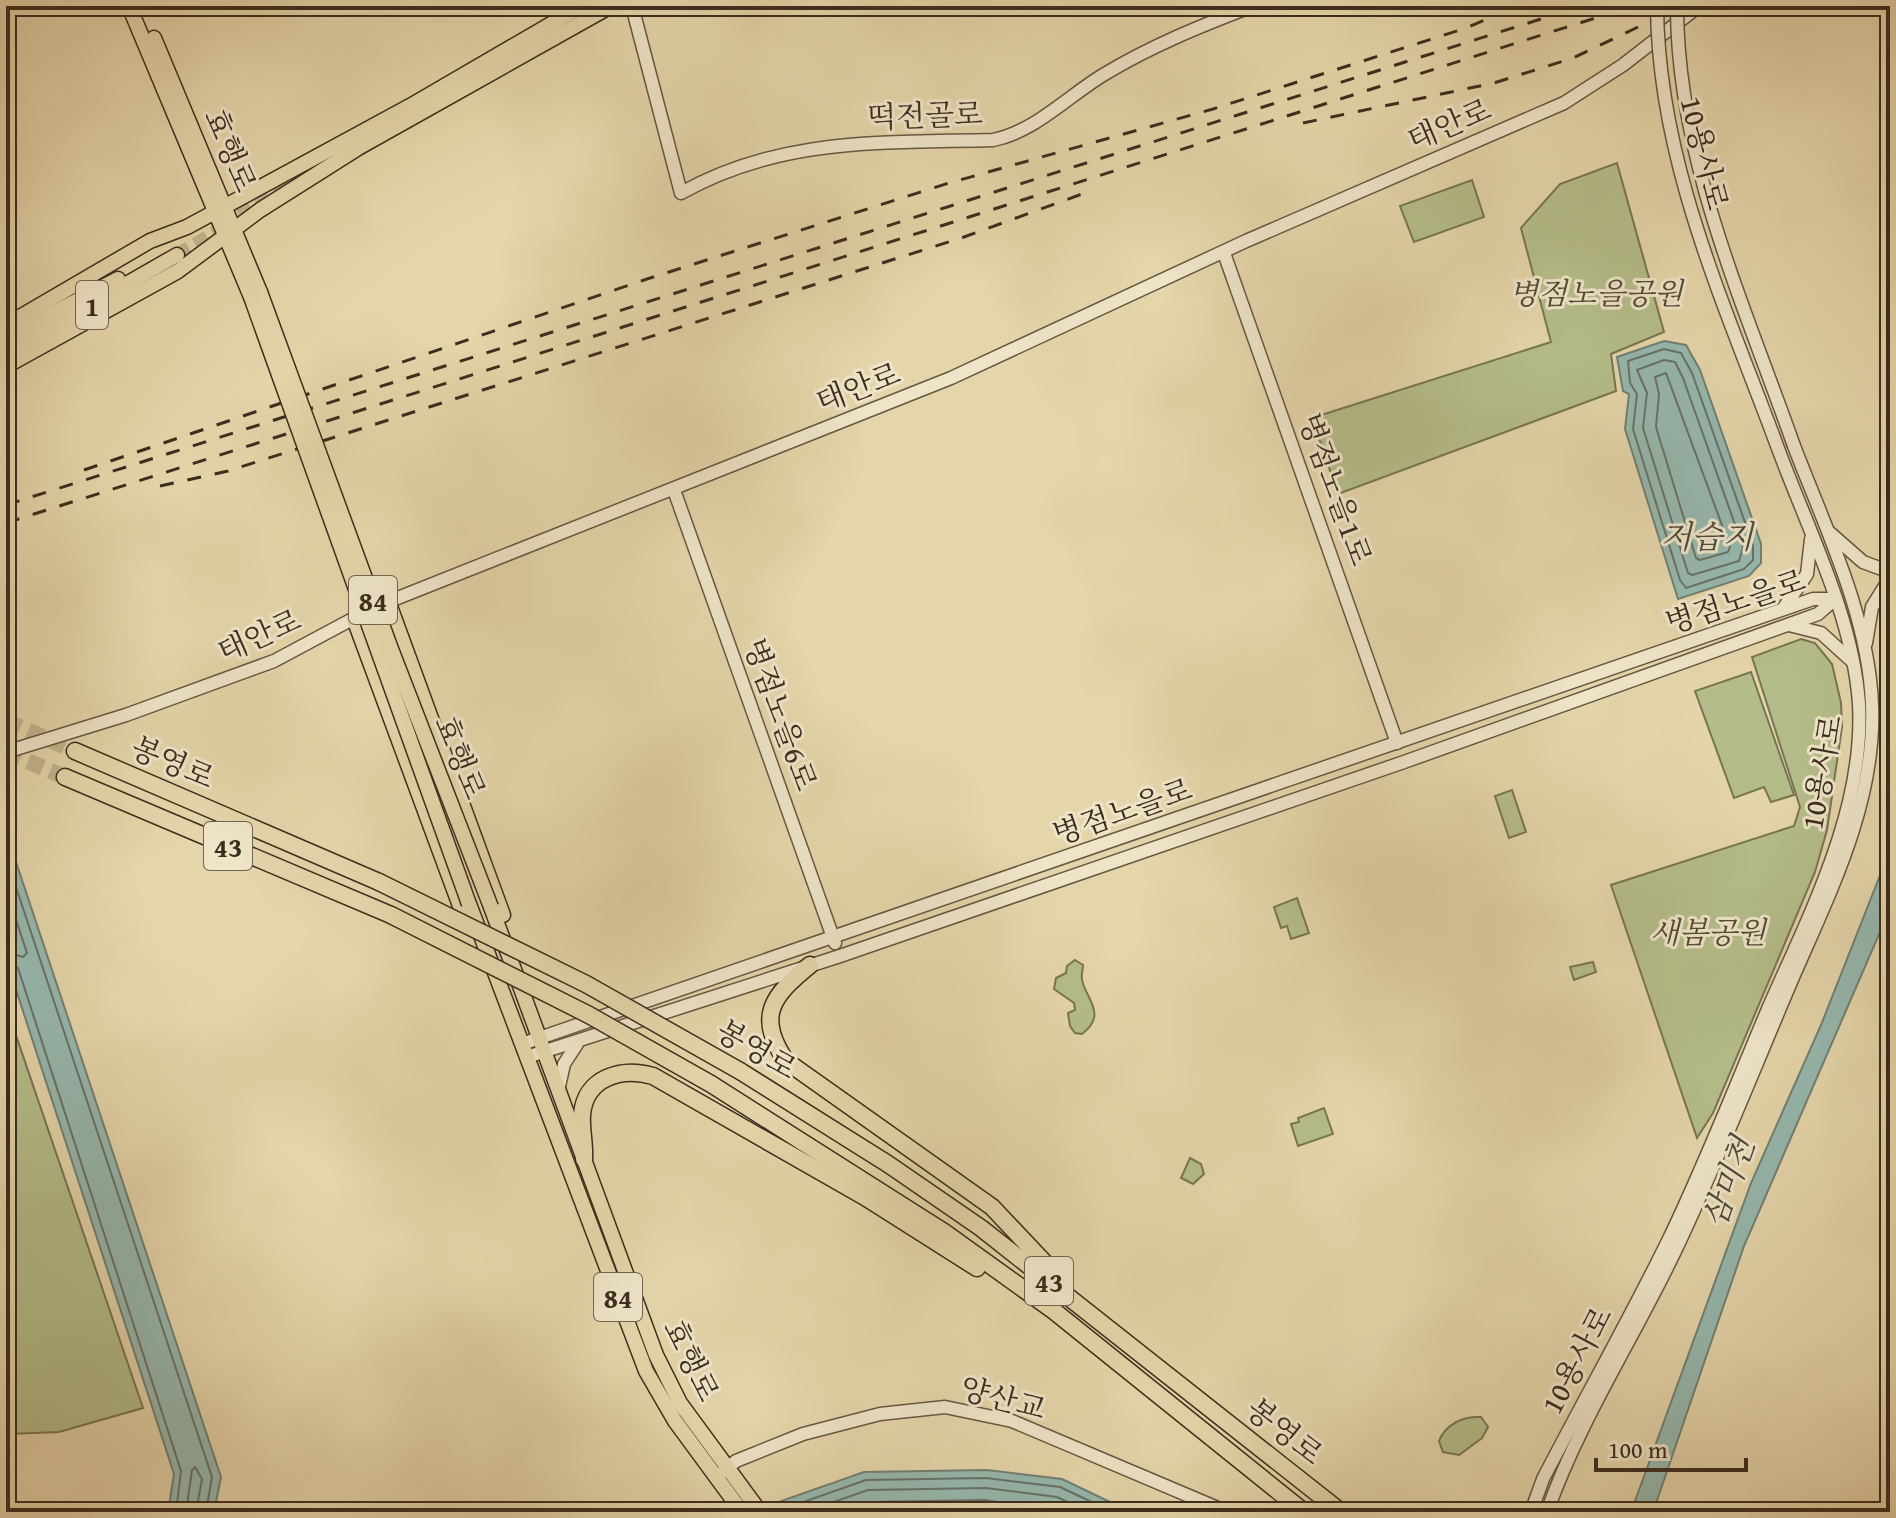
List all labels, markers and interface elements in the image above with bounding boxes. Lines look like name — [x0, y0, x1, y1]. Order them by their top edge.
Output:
street label: 태안로 — [1400, 87, 1498, 161]
street label: 떡전골로 — [866, 91, 984, 139]
street label: 10용사로 — [1670, 91, 1740, 215]
street label: 효행로 — [194, 101, 268, 199]
park label: 병점노을공원 — [1509, 271, 1685, 315]
road number: 1 — [76, 281, 108, 329]
street label: 태안로 — [810, 351, 906, 423]
street label: 병점노을1로 — [1288, 407, 1384, 571]
water label: 저습지 — [1661, 513, 1755, 560]
street label: 병점노을로 — [1659, 558, 1811, 644]
road number: 84 — [349, 576, 397, 624]
street label: 태안로 — [210, 597, 308, 673]
street label: 병점노을6로 — [733, 632, 829, 796]
street label: 효행로 — [424, 708, 498, 806]
street label: 10용사로 — [1789, 711, 1853, 833]
street label: 봉영로 — [124, 725, 222, 799]
street label: 병점노을로 — [1046, 767, 1198, 855]
road number: 43 — [204, 822, 252, 870]
park label: 새봄공원 — [1650, 910, 1768, 954]
street label: 봉영로 — [708, 1008, 806, 1090]
water label: 삼미천 — [1690, 1128, 1767, 1234]
road number: 43 — [1025, 1257, 1073, 1305]
road number: 84 — [594, 1273, 642, 1321]
street label: 10용사로 — [1529, 1299, 1623, 1421]
street label: 효행로 — [653, 1311, 731, 1409]
street label: 양산교 — [955, 1365, 1051, 1431]
street label: 봉영로 — [1237, 1387, 1333, 1475]
scale bar — [1596, 1422, 1746, 1472]
text: 100 m — [1608, 1432, 1668, 1467]

